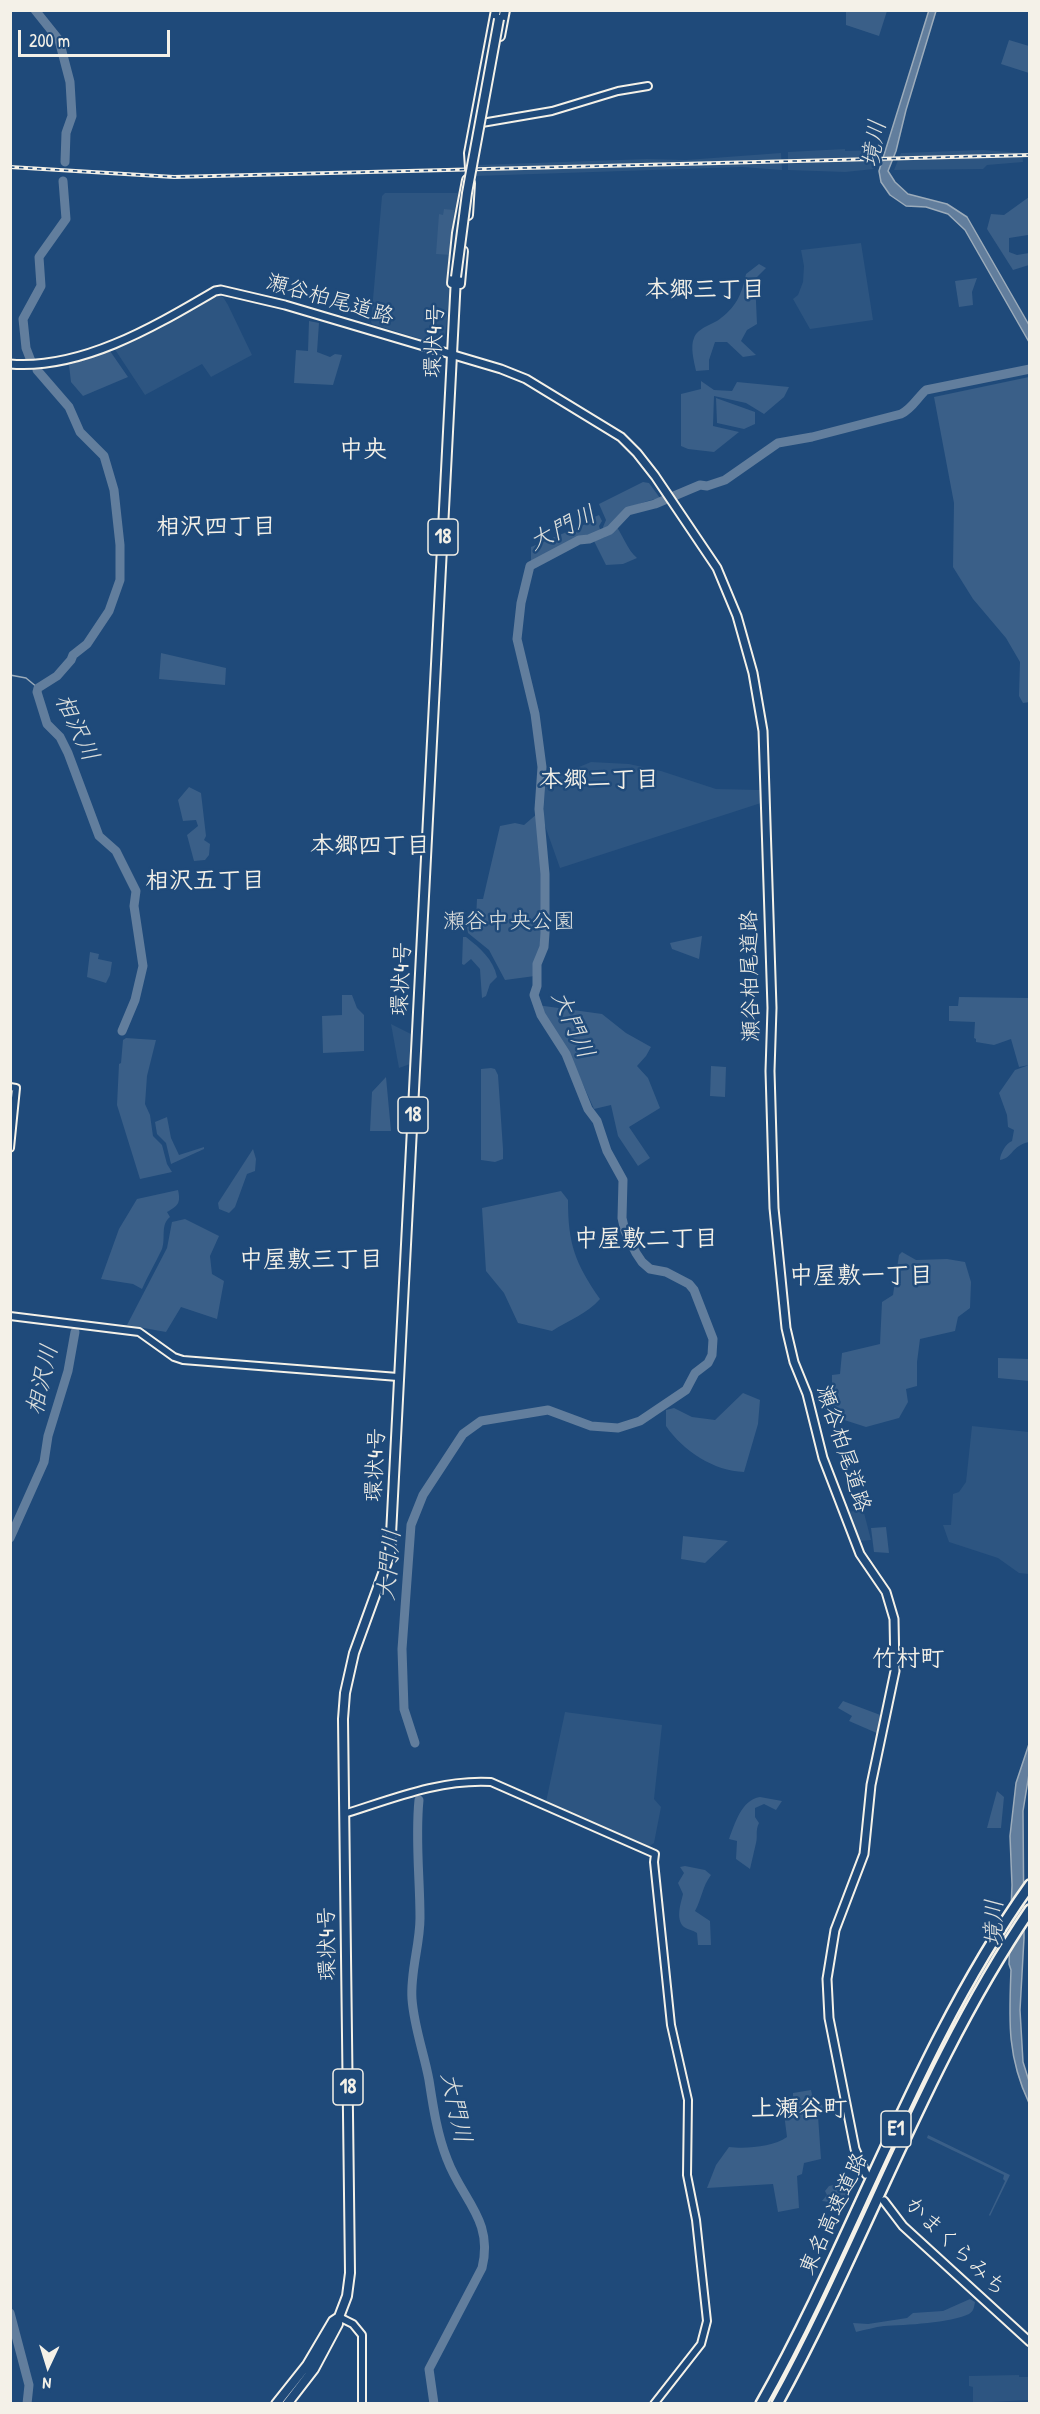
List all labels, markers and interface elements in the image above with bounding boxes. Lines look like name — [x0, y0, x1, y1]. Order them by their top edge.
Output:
scale bar — [21, 18, 172, 56]
text: 200 m — [29, 28, 70, 53]
water label: 境川 — [857, 118, 893, 170]
street label: 瀬谷柏尾道路 — [263, 269, 397, 331]
district label: 本郷三丁目 — [645, 277, 765, 305]
street label: 環状4号 — [420, 303, 450, 379]
district label: 中央 — [339, 437, 387, 465]
water label: 大門川 — [524, 500, 602, 558]
district label: 相沢四丁目 — [156, 514, 276, 542]
road number: 18 — [428, 519, 458, 555]
water label: 相沢川 — [48, 689, 104, 767]
district label: 本郷二丁目 — [539, 767, 659, 795]
district label: 本郷四丁目 — [310, 833, 430, 861]
district label: 相沢五丁目 — [145, 868, 265, 896]
park label: 瀬谷中央公園 — [443, 909, 575, 935]
street label: 瀬谷柏尾道路 — [737, 910, 765, 1042]
street label: 環状4号 — [387, 941, 417, 1017]
water label: 大門川 — [544, 986, 600, 1064]
road number: 18 — [398, 1097, 428, 1133]
district label: 中屋敷二丁目 — [574, 1226, 718, 1254]
district label: 中屋敷三丁目 — [239, 1247, 383, 1275]
district label: 中屋敷一丁目 — [789, 1263, 933, 1291]
water label: 相沢川 — [21, 1342, 65, 1418]
street label: 瀬谷柏尾道路 — [810, 1382, 876, 1516]
street label: 環状4号 — [361, 1427, 391, 1503]
water label: 大門川 — [373, 1528, 407, 1602]
district label: 竹村町 — [872, 1646, 944, 1674]
water label: 境川 — [980, 1899, 1010, 1947]
street label: 環状4号 — [314, 1907, 342, 1981]
road number: 18 — [333, 2069, 363, 2105]
water label: 大門川 — [433, 2070, 477, 2146]
district label: 上瀬谷町 — [751, 2096, 847, 2124]
road number: E1 — [881, 2111, 911, 2147]
street label: 東名高速道路 — [794, 2149, 874, 2279]
street label: かまくらみち — [898, 2192, 1012, 2302]
north arrow — [18, 2336, 78, 2396]
text: N — [42, 2373, 52, 2395]

